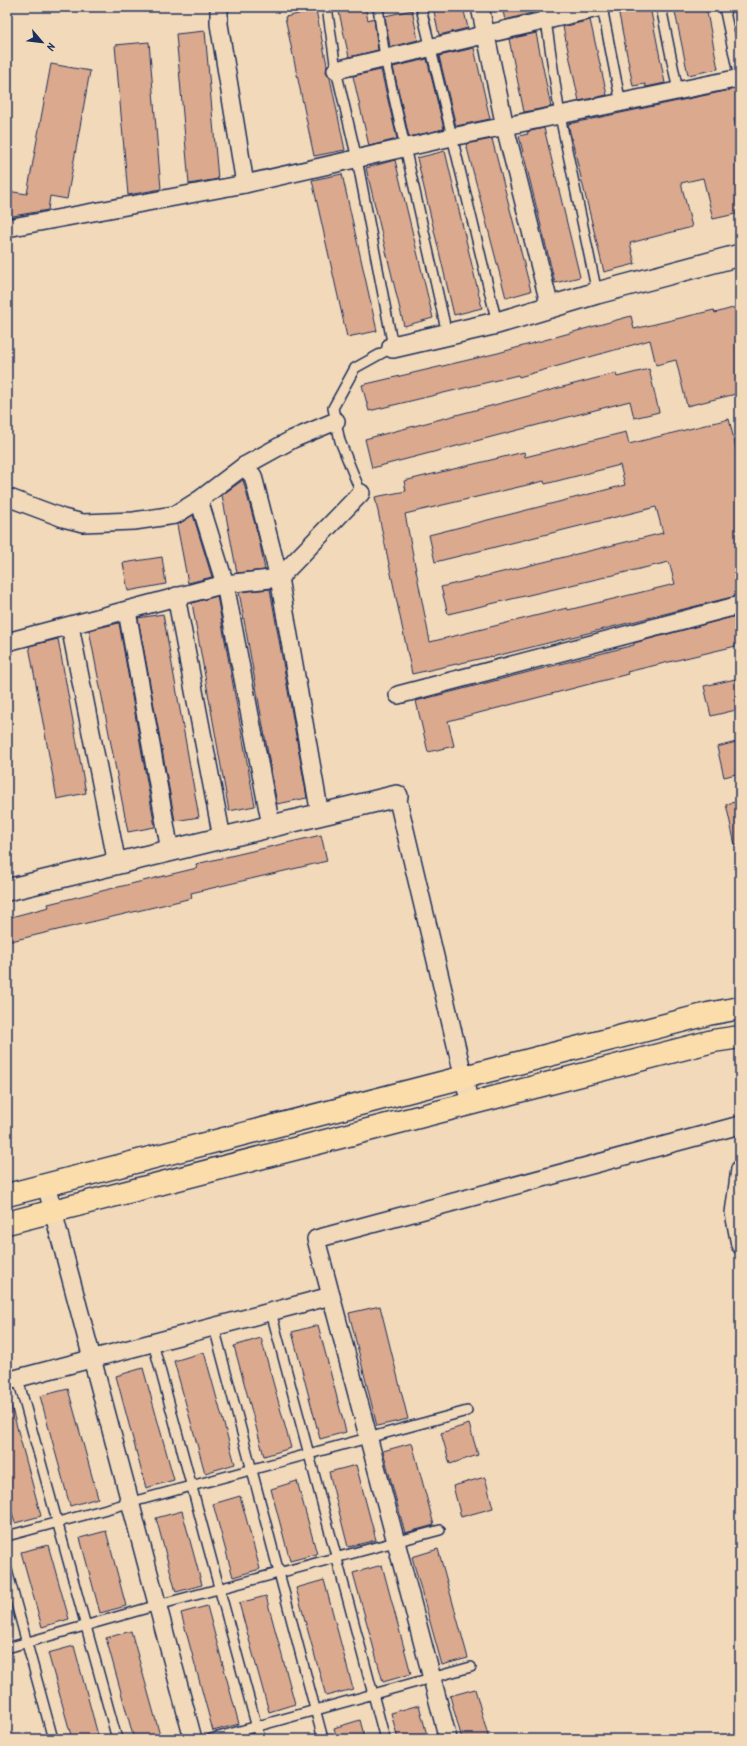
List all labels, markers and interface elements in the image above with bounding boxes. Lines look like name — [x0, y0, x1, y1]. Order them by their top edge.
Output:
north arrow — [22, 22, 62, 62]
text: N — [40, 39, 60, 54]

